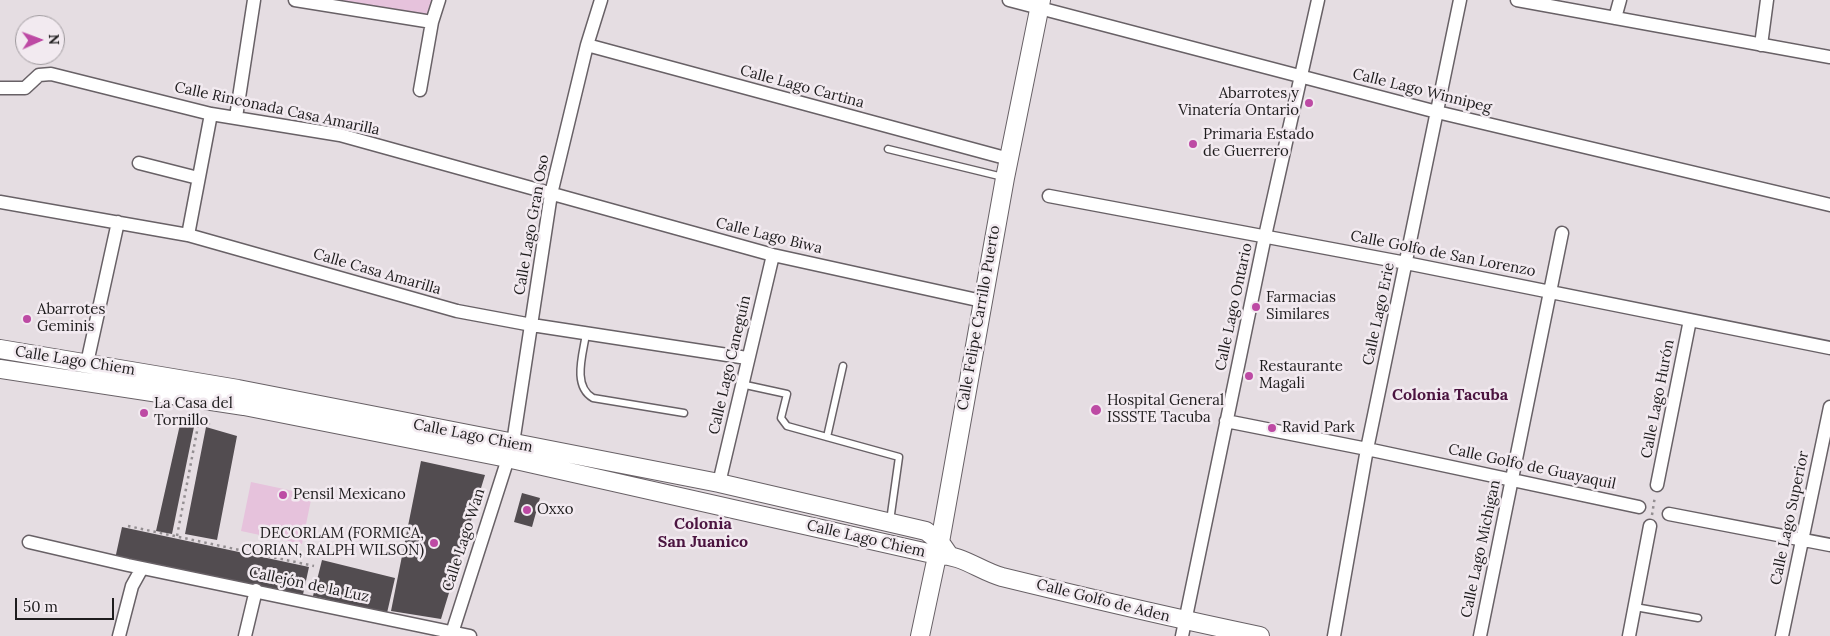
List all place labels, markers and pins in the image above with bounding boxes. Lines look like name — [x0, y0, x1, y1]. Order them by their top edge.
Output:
place label: Abarrotes y Vinatería Ontario — [1178, 85, 1299, 120]
marker: Abarrotes y Vinatería Ontario — [1303, 97, 1315, 109]
place label: Primaria Estado de Guerrero — [1203, 126, 1314, 161]
marker: Primaria Estado de Guerrero — [1187, 138, 1199, 150]
place label: Farmacias Similares — [1266, 289, 1336, 324]
place label: Abarrotes Geminis — [37, 301, 105, 336]
marker: Farmacias Similares — [1250, 301, 1262, 313]
marker: Abarrotes Geminis — [21, 313, 33, 325]
place label: Restaurante Magali — [1259, 358, 1343, 393]
marker: Restaurante Magali — [1243, 370, 1255, 382]
place label: Hospital General ISSSTE Tacuba — [1107, 392, 1224, 427]
place label: La Casa del Tornillo — [154, 395, 233, 430]
marker: Hospital General ISSSTE Tacuba — [1089, 403, 1103, 417]
marker: La Casa del Tornillo — [138, 407, 150, 419]
place label: Ravid Park — [1282, 419, 1355, 437]
marker: Ravid Park — [1266, 422, 1278, 434]
place label: Pensil Mexicano — [293, 486, 406, 504]
marker: Pensil Mexicano — [277, 489, 289, 501]
place label: Oxxo — [537, 501, 573, 519]
marker: Oxxo — [521, 504, 533, 516]
place label: DECORLAM (FORMICA, CORIAN, RALPH WILSON) — [241, 525, 424, 560]
marker: DECORLAM (FORMICA, CORIAN, RALPH WILSON) — [428, 537, 440, 549]

